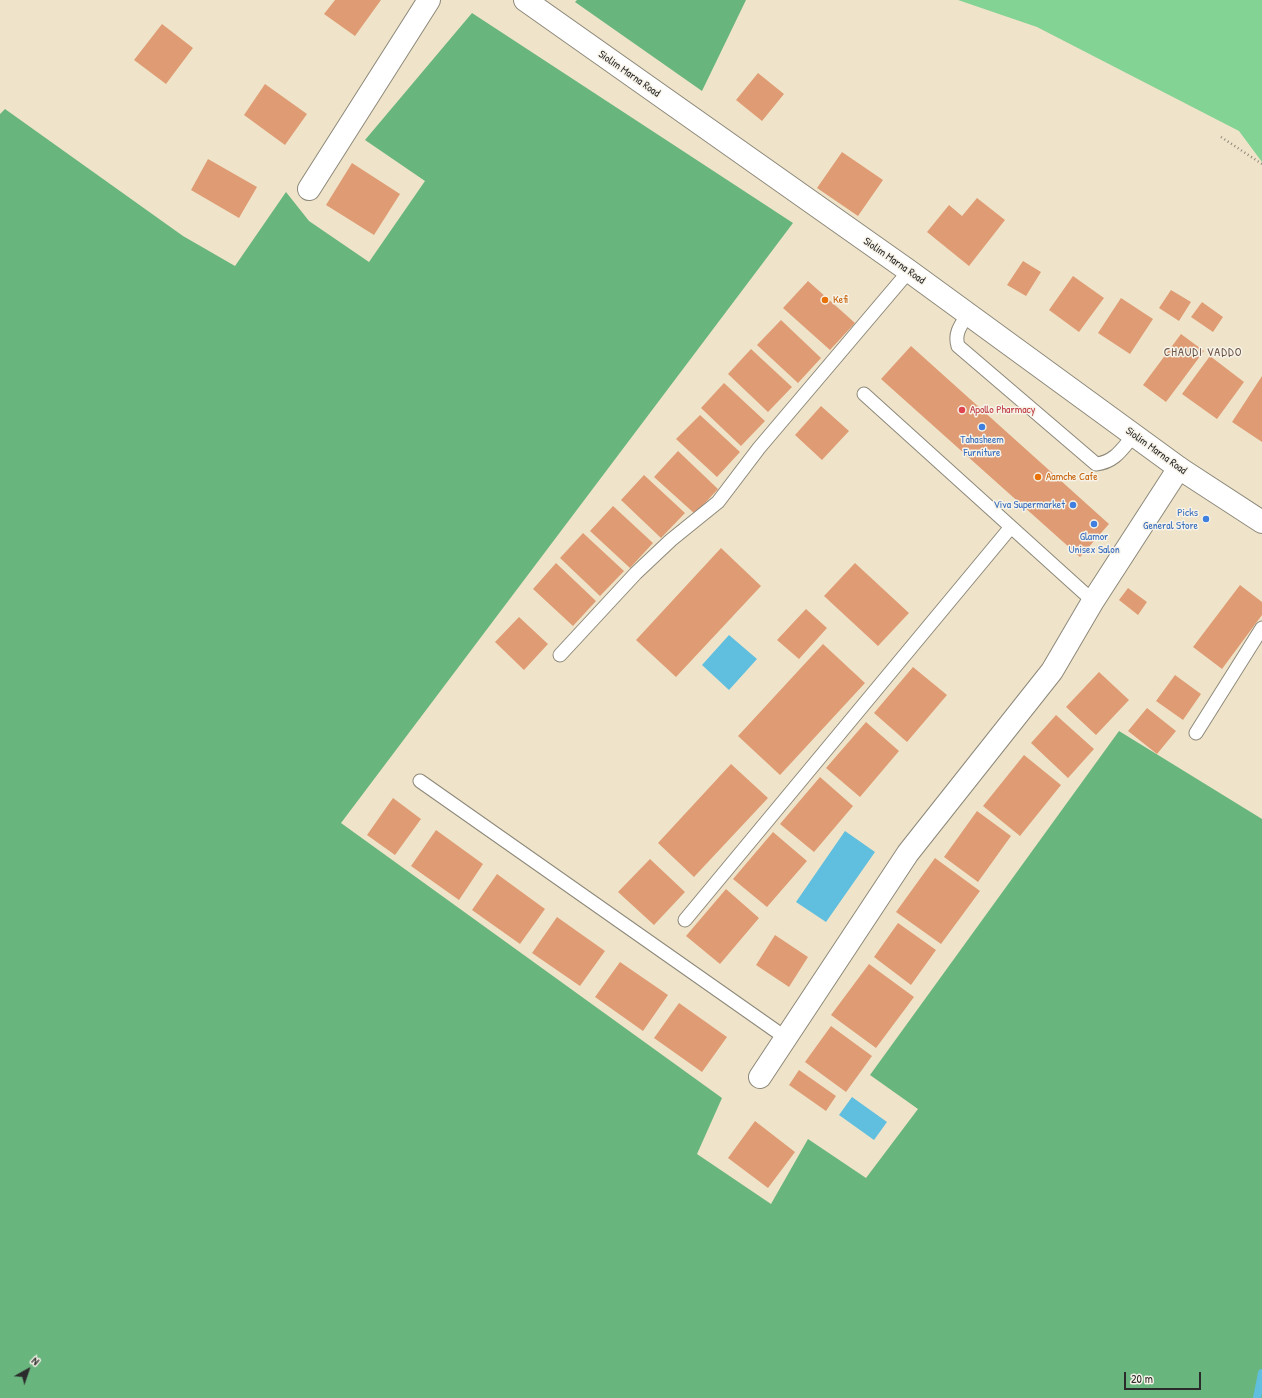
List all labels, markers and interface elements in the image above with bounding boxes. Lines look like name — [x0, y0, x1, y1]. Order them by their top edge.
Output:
street label: Siolim Marna Road — [596, 48, 662, 100]
street label: Siolim Marna Road — [861, 235, 927, 287]
place label: Kefi — [833, 293, 848, 307]
marker: Kefi — [820, 295, 830, 305]
district label: CHAUDI VADDO — [1164, 346, 1242, 360]
place label: Apollo Pharmacy — [970, 403, 1035, 417]
marker: Apollo Pharmacy — [957, 405, 967, 415]
marker: Tahasheem Furniture — [977, 422, 987, 432]
street label: Siolim Marna Road — [1123, 424, 1189, 478]
place label: Tahasheem Furniture — [960, 433, 1004, 459]
place label: Aamche Cafe — [1046, 470, 1098, 484]
marker: Aamche Cafe — [1033, 472, 1043, 482]
place label: Viva Supermarket — [994, 498, 1065, 512]
marker: Viva Supermarket — [1068, 500, 1078, 510]
place label: Picks General Store — [1143, 506, 1198, 532]
marker: Picks General Store — [1201, 514, 1211, 524]
marker: Glamor Unisex Salon — [1089, 519, 1099, 529]
place label: Glamor Unisex Salon — [1068, 530, 1120, 556]
north arrow — [8, 1350, 48, 1390]
text: N — [29, 1354, 42, 1368]
scale bar — [1126, 1364, 1203, 1390]
text: 20 m — [1131, 1370, 1153, 1387]

